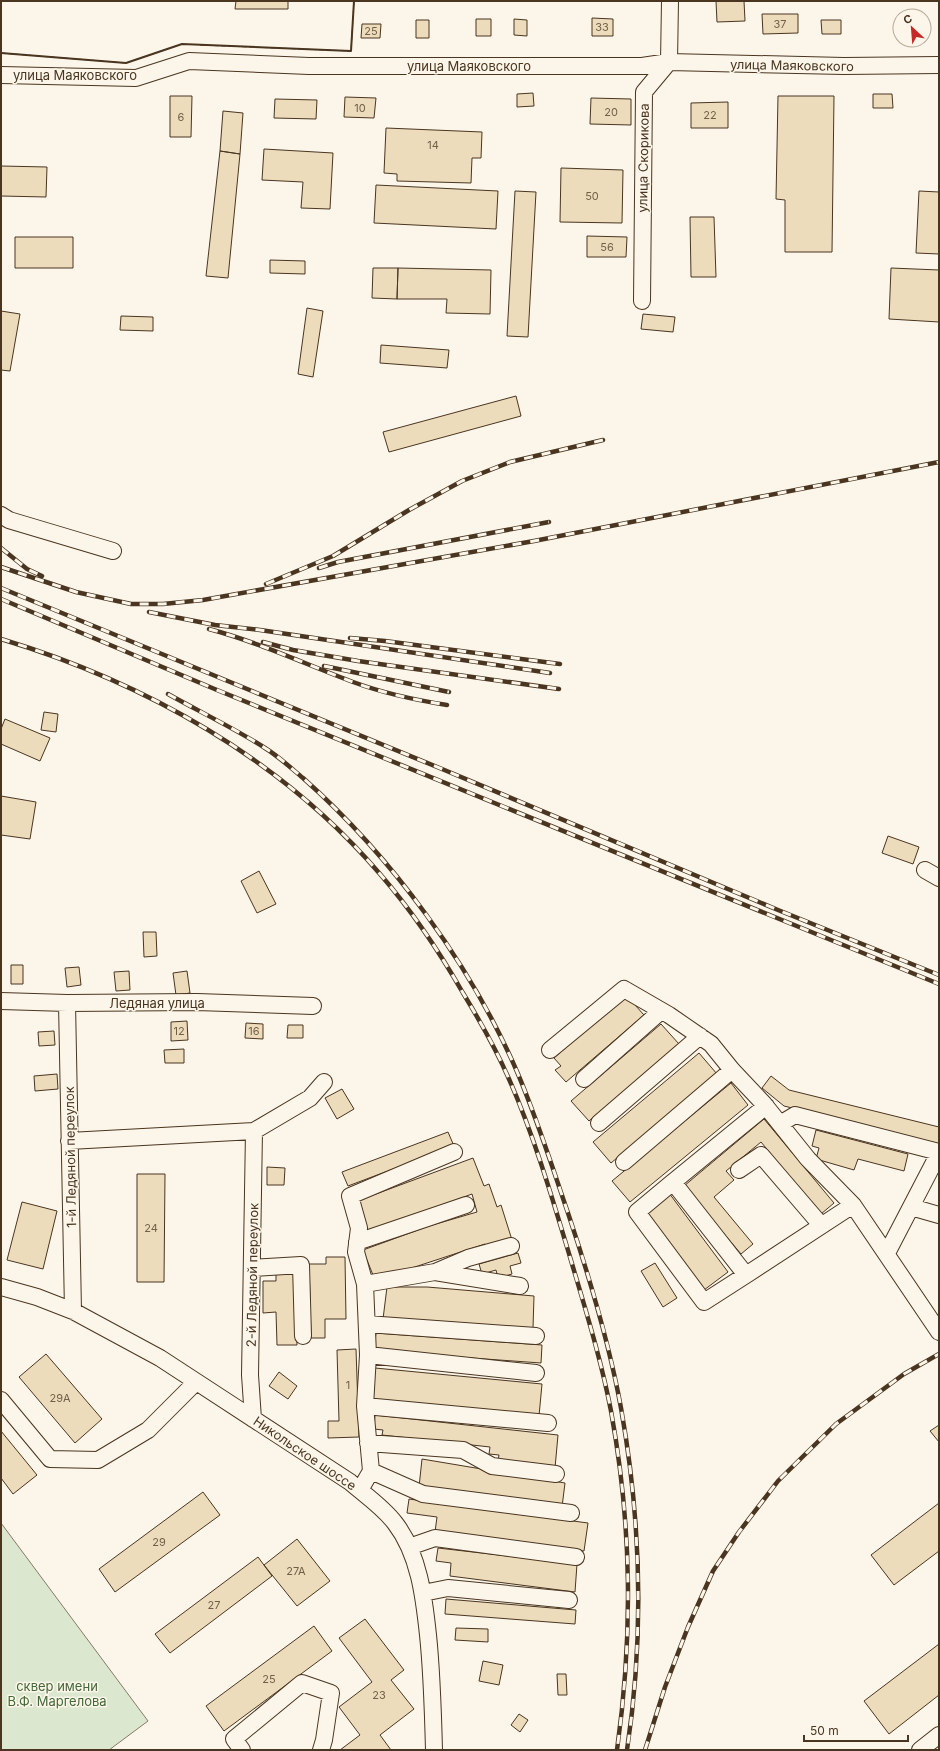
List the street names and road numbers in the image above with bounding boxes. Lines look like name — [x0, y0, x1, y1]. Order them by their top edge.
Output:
street label: улица Маяковского — [730, 56, 854, 74]
street label: улица Маяковского — [407, 58, 531, 74]
street label: улица Маяковского — [13, 67, 137, 83]
street label: улица Скорикова — [634, 103, 652, 213]
street label: Ледяная улица — [109, 995, 205, 1011]
street label: 1-й Ледяной переулок — [61, 1086, 79, 1228]
street label: 2-й Ледяной переулок — [243, 1203, 261, 1347]
street label: Никольское шоссе — [250, 1413, 360, 1493]

